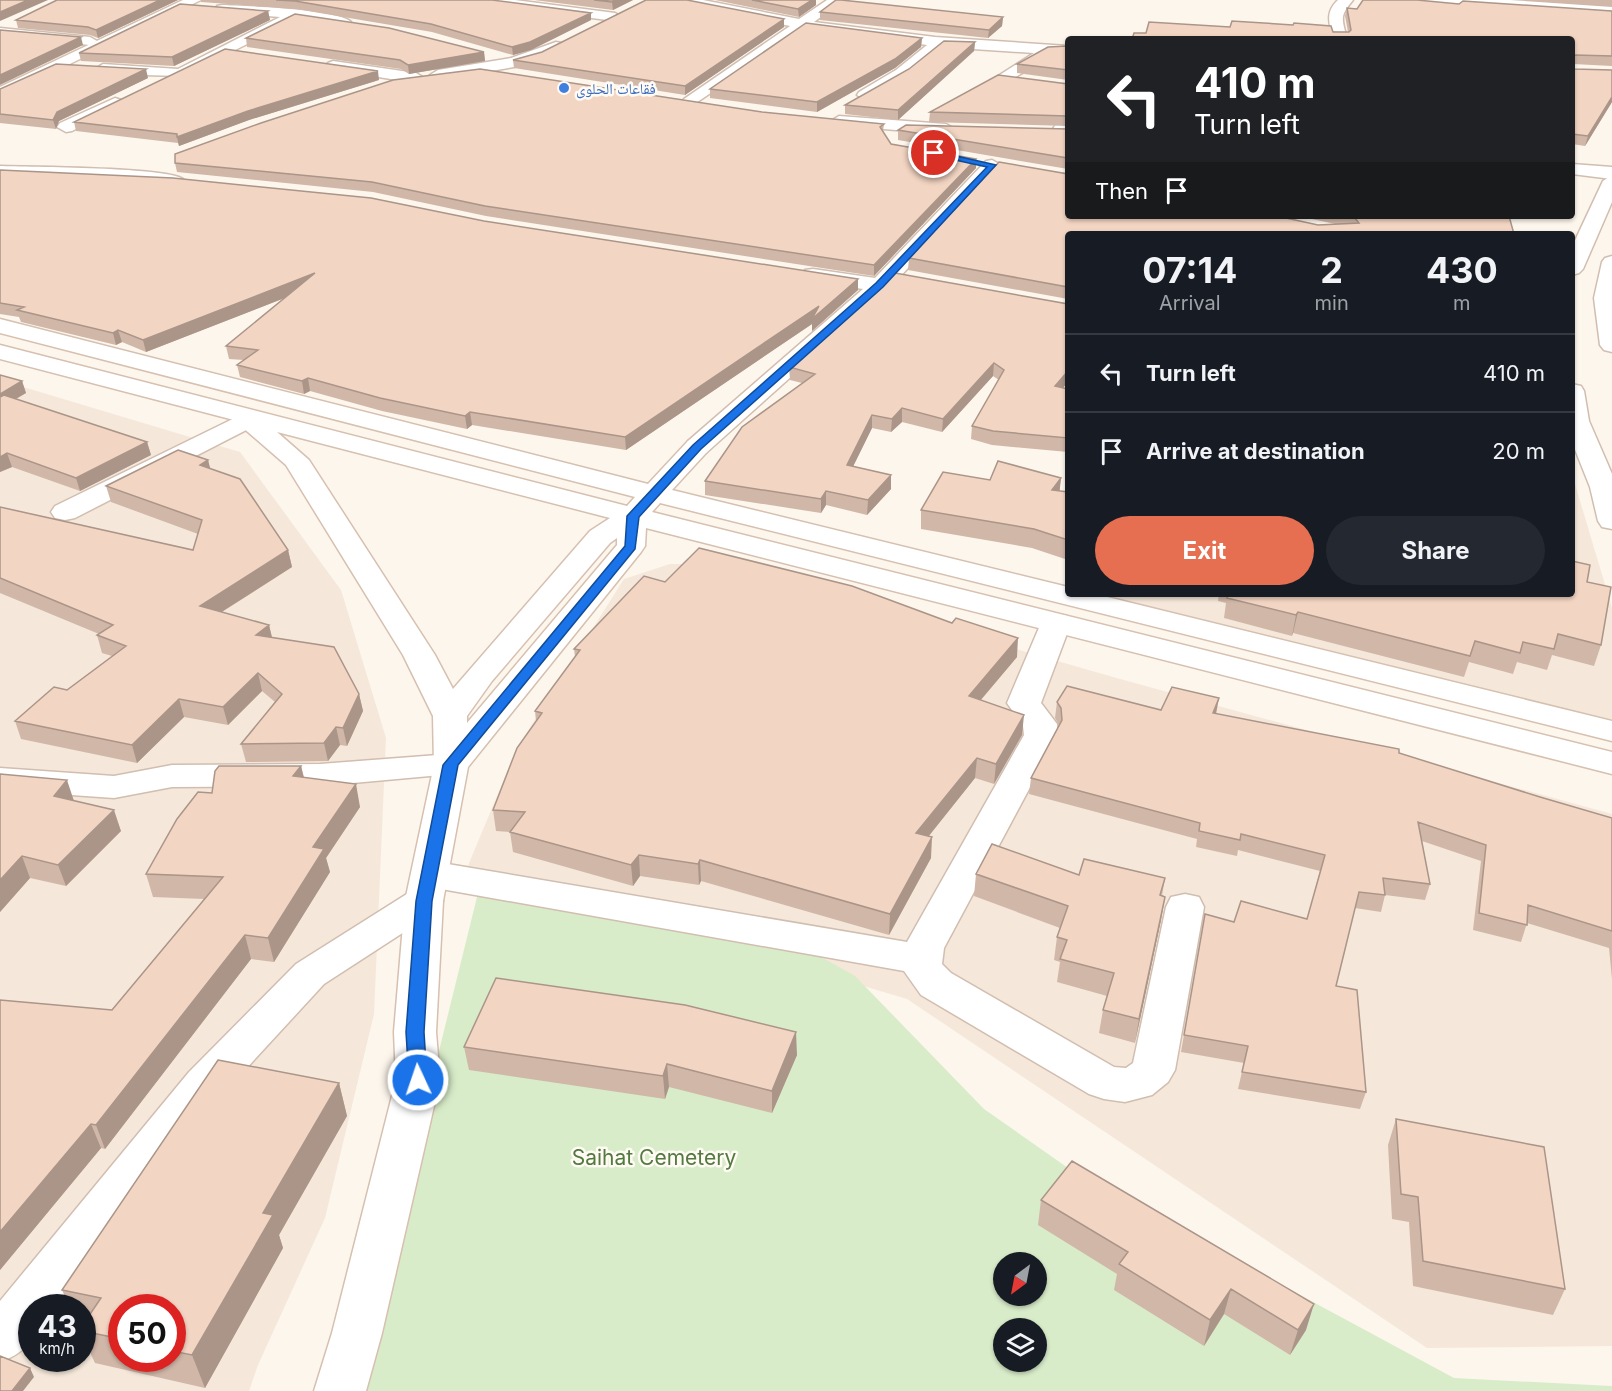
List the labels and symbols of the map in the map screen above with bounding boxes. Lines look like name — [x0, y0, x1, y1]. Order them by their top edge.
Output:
place label: فقاعات الحلوى — [576, 79, 656, 99]
marker: فقاعات الحلوى — [557, 81, 571, 95]
pin — [908, 127, 959, 178]
position arrow — [386, 1048, 450, 1112]
park label: Saihat Cemetery — [572, 1145, 736, 1170]
north arrow — [993, 1252, 1047, 1306]
speed limit sign: 50 — [108, 1294, 186, 1372]

